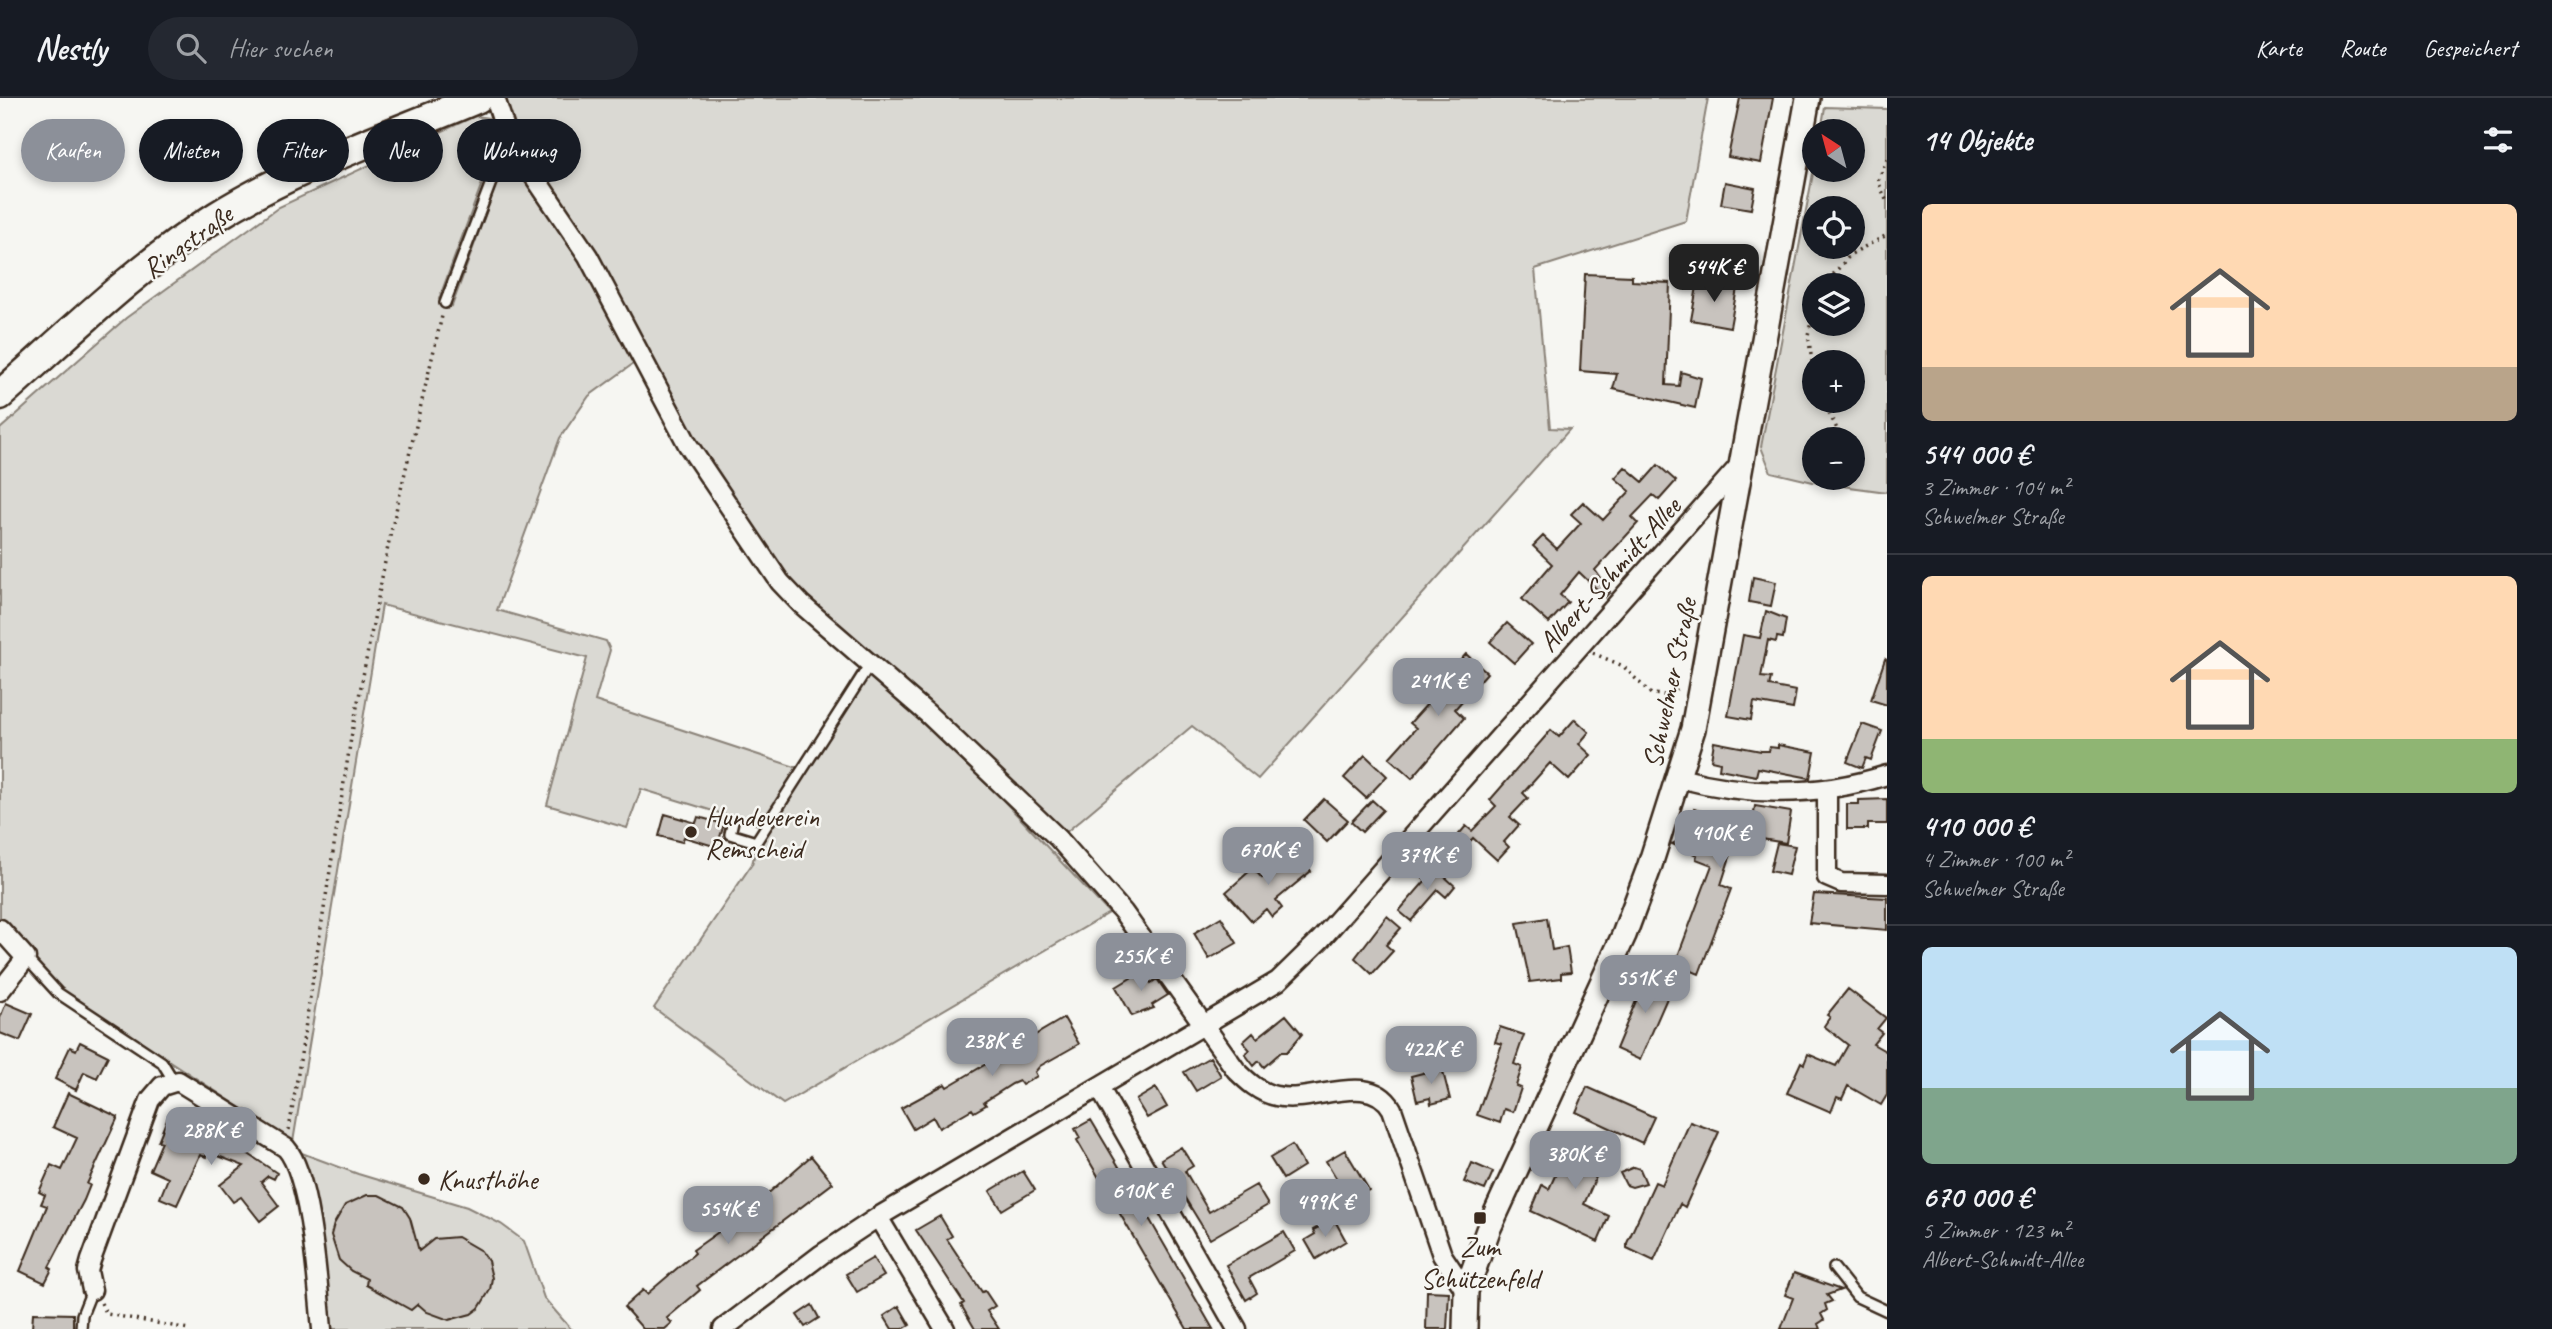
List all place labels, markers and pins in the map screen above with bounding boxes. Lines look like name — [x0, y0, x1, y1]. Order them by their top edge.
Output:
pin: 544K € — [1657, 244, 1771, 304]
pin: 241K € — [1381, 658, 1495, 718]
place label: Hundeverein Remscheid — [705, 799, 820, 866]
pin: 410K € — [1663, 810, 1777, 870]
marker: Hundeverein Remscheid — [683, 824, 699, 840]
pin: 670K € — [1211, 828, 1325, 887]
pin: 379K € — [1370, 832, 1484, 892]
pin: 255K € — [1084, 934, 1198, 993]
pin: 551K € — [1588, 956, 1702, 1015]
pin: 238K € — [935, 1018, 1049, 1078]
pin: 422K € — [1374, 1026, 1488, 1086]
pin: 288K € — [154, 1108, 268, 1167]
pin: 380K € — [1518, 1132, 1632, 1191]
place label: Knusthöhe — [438, 1162, 539, 1197]
pin: 610K € — [1084, 1168, 1198, 1228]
marker: Knusthöhe — [416, 1171, 432, 1187]
pin: 499K € — [1268, 1180, 1382, 1239]
pin: 554K € — [671, 1186, 785, 1246]
marker: Zum Schützenfeld — [1472, 1210, 1488, 1226]
place label: Zum Schützenfeld — [1421, 1229, 1543, 1296]

